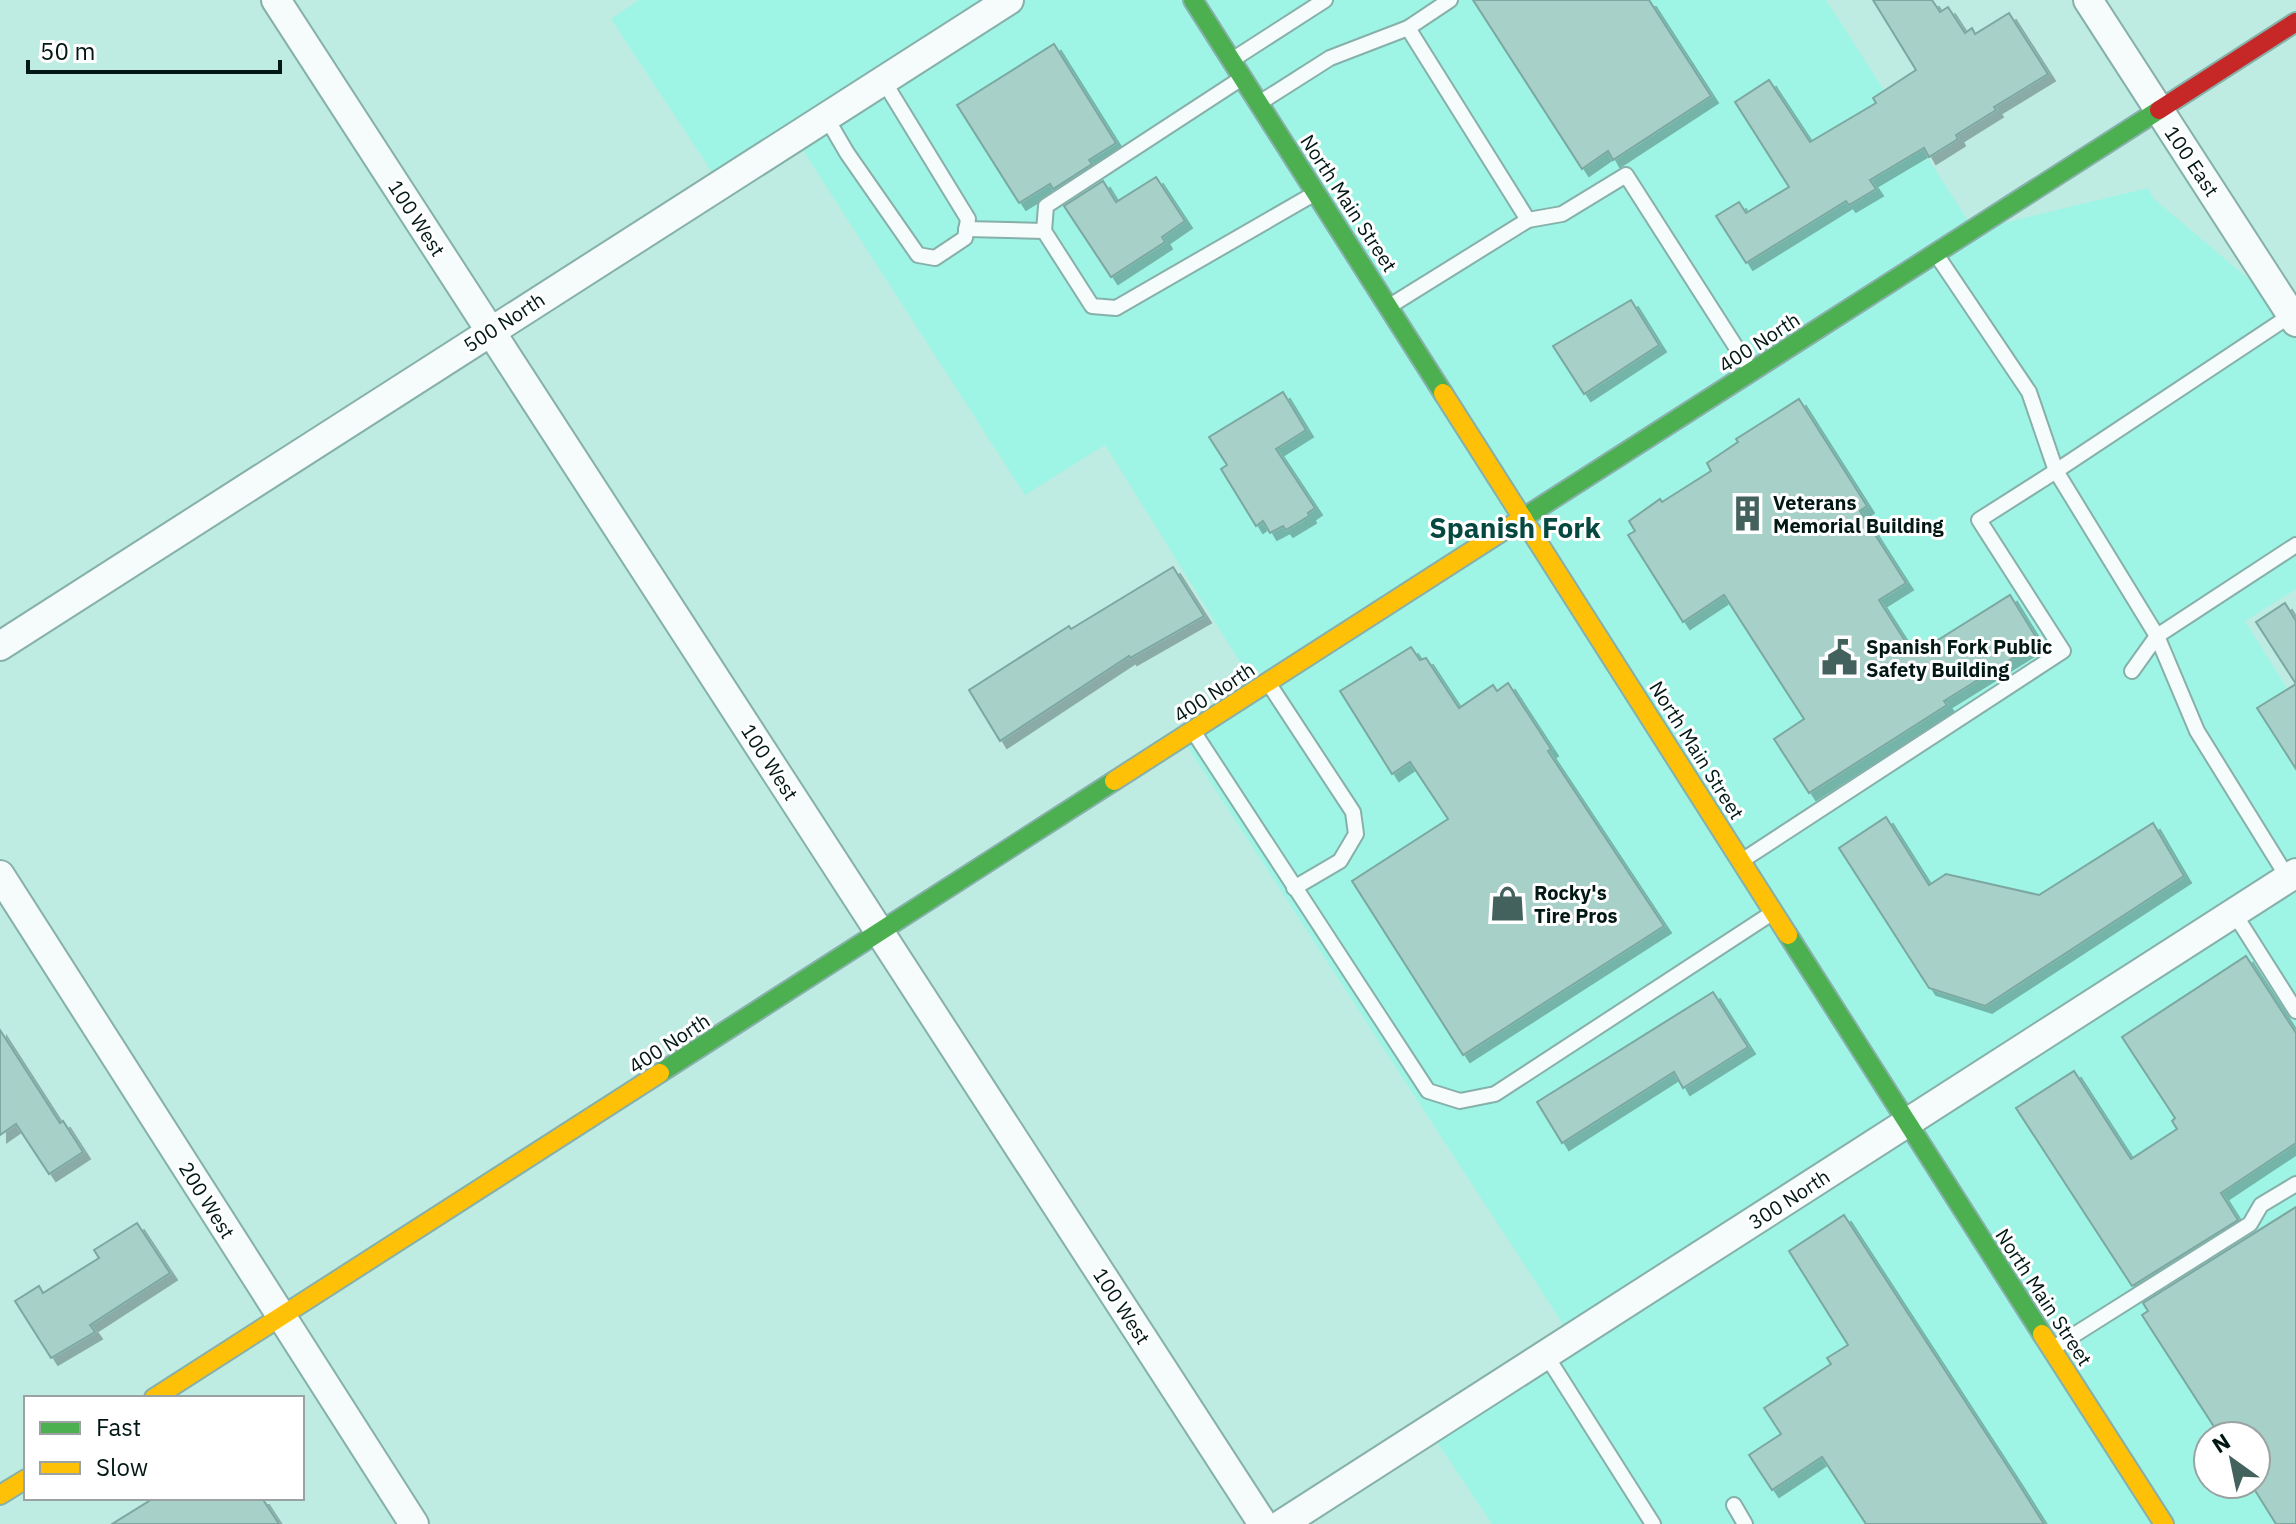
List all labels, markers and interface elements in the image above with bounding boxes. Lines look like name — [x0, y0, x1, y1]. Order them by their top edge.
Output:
scale bar — [28, 24, 280, 74]
text: 50 m — [40, 35, 95, 67]
street label: 100 East — [2159, 120, 2225, 202]
street label: North Main Street — [1294, 129, 1404, 277]
street label: 100 West — [382, 175, 452, 261]
street label: 500 North — [458, 286, 550, 358]
street label: 400 North — [1713, 306, 1805, 378]
place label: Veterans Memorial Building — [1773, 489, 1945, 539]
building icon: Veterans Memorial Building — [1728, 495, 1766, 533]
district label: Spanish Fork — [1429, 509, 1601, 546]
place label: Spanish Fork Public Safety Building — [1866, 633, 2052, 683]
public building icon: Spanish Fork Public Safety Building — [1821, 638, 1859, 676]
street label: 400 North — [1168, 656, 1260, 728]
street label: North Main Street — [1643, 676, 1751, 824]
street label: 100 West — [735, 719, 805, 805]
place label: Rocky's Tire Pros — [1534, 879, 1618, 929]
shop icon: Rocky's Tire Pros — [1489, 884, 1527, 922]
street label: 400 North — [623, 1007, 715, 1079]
street label: 200 West — [173, 1156, 241, 1244]
street label: 300 North — [1743, 1163, 1835, 1235]
street label: North Main Street — [1989, 1223, 2099, 1371]
street label: 100 West — [1087, 1263, 1157, 1349]
legend — [24, 1396, 304, 1500]
text: Fast — [96, 1411, 141, 1443]
north arrow — [2192, 1420, 2272, 1500]
text: N — [2206, 1426, 2235, 1459]
text: Slow — [96, 1451, 148, 1483]

